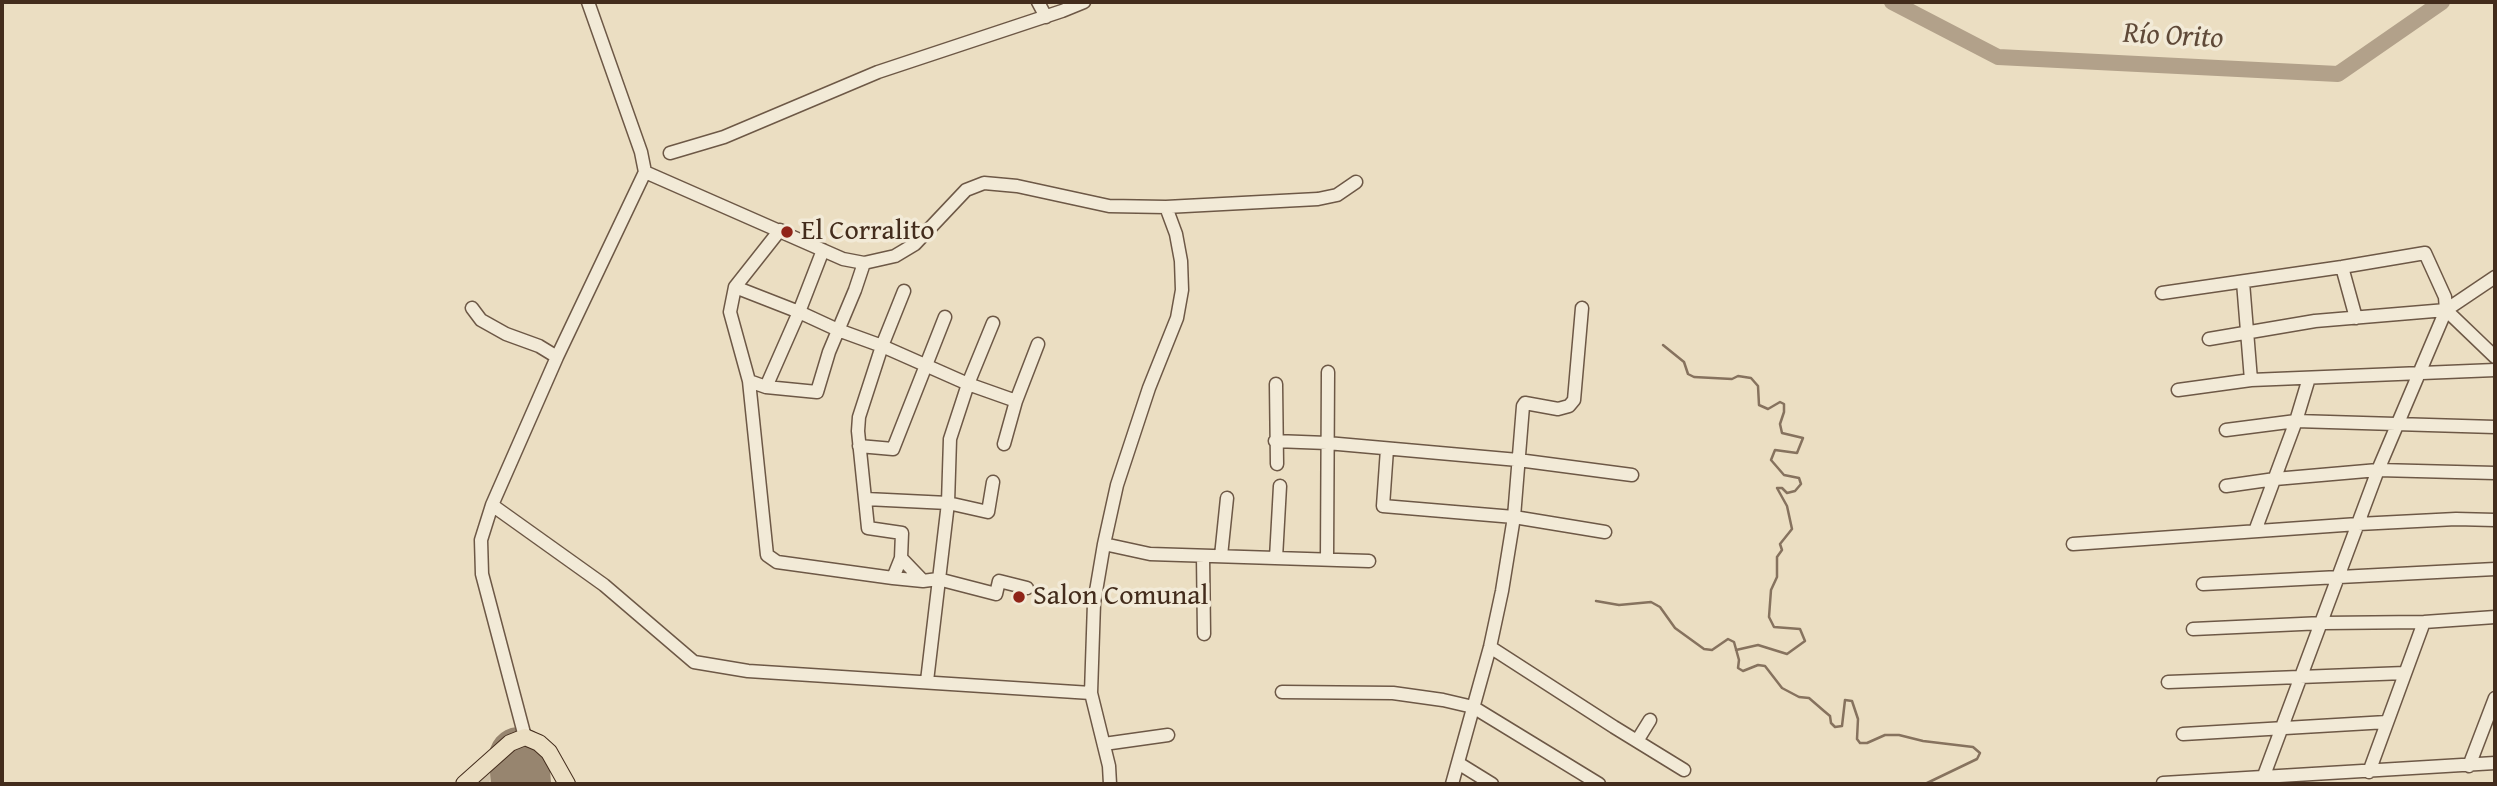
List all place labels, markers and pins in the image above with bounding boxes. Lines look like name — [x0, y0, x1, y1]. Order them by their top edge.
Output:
place label: El Corralito — [801, 215, 935, 249]
marker: El Corralito — [779, 224, 795, 240]
place label: Salon Comunal — [1033, 580, 1208, 614]
marker: Salon Comunal — [1011, 589, 1027, 605]

